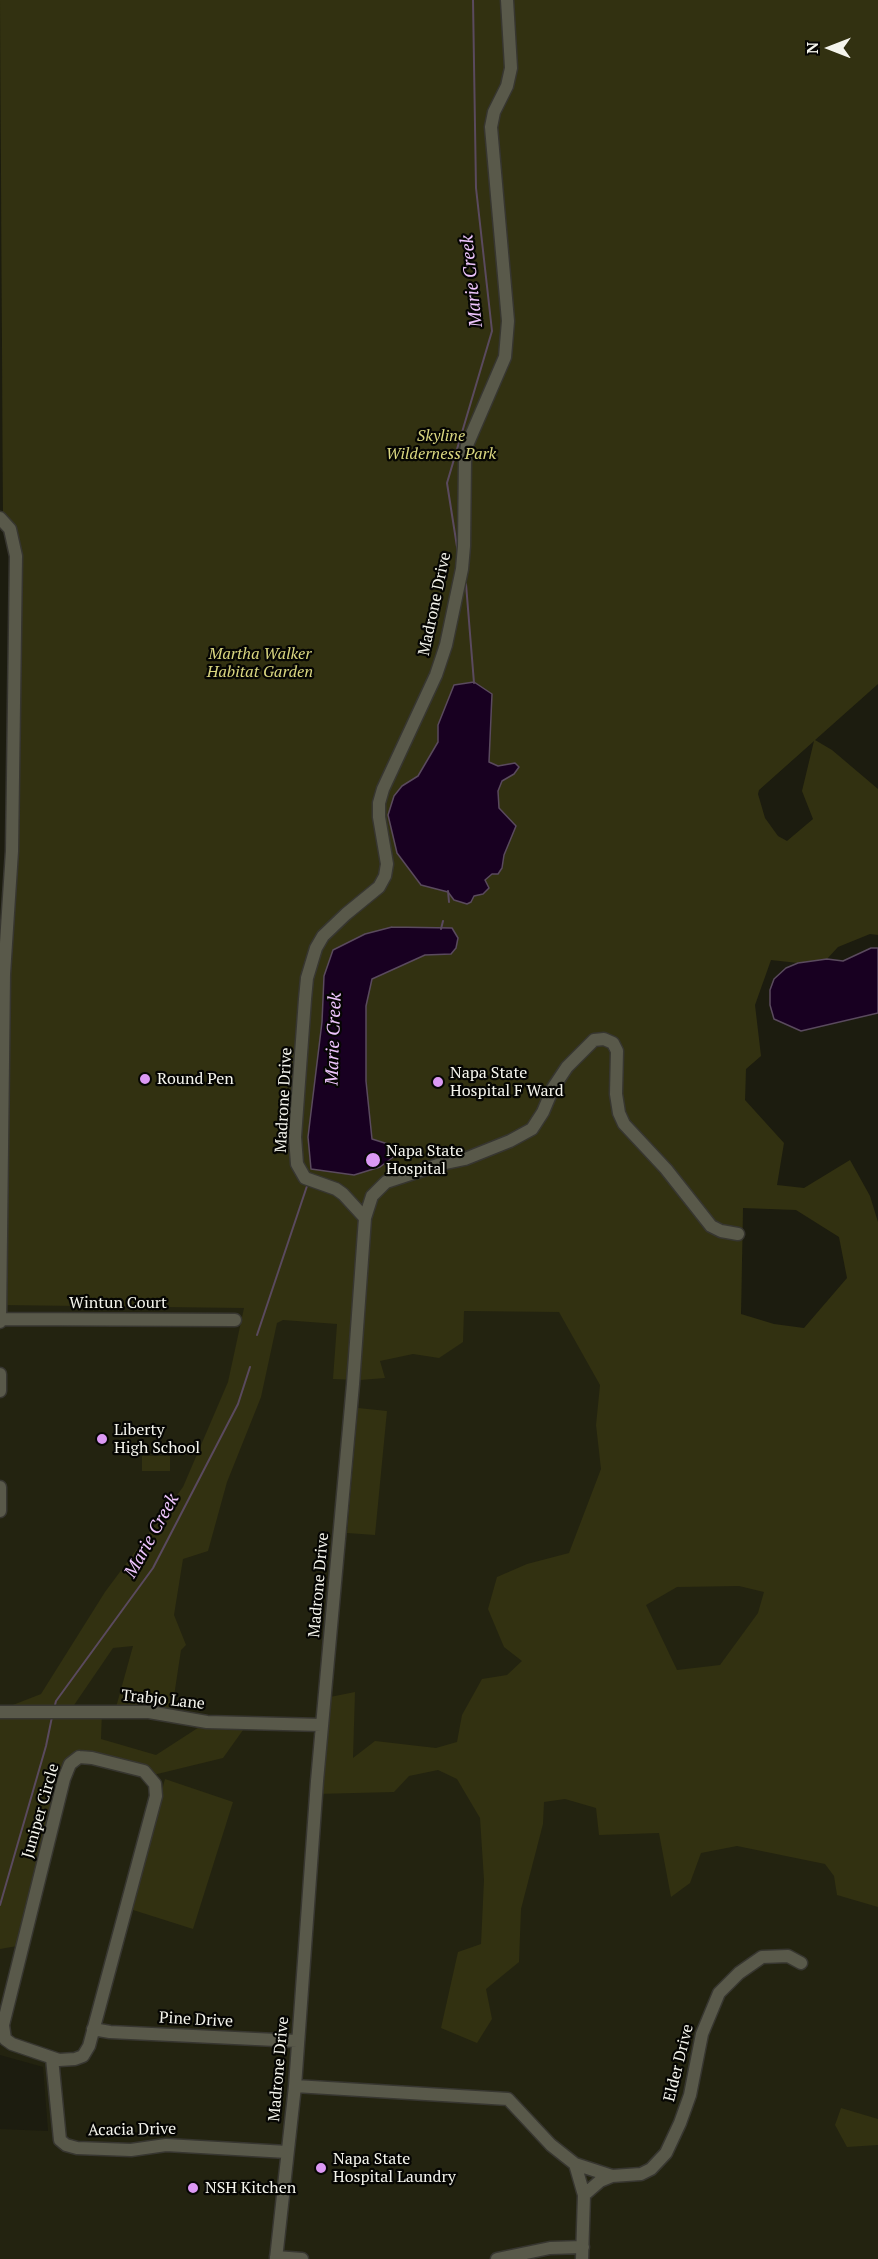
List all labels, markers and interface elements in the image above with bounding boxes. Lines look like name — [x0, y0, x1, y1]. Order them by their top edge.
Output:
north arrow — [800, 18, 860, 78]
text: N — [801, 42, 823, 54]
water label: Marie Creek — [456, 234, 488, 328]
park label: Skyline Wilderness Park — [386, 426, 496, 464]
street label: Madrone Drive — [415, 550, 455, 658]
park label: Martha Walker Habitat Garden — [207, 644, 313, 682]
water label: Marie Creek — [322, 992, 346, 1086]
street label: Madrone Drive — [272, 1047, 296, 1153]
place label: Napa State Hospital F Ward — [450, 1063, 564, 1101]
place label: Round Pen — [157, 1069, 234, 1089]
marker: Round Pen — [138, 1072, 152, 1086]
marker: Napa State Hospital F Ward — [431, 1075, 445, 1089]
place label: Napa State Hospital — [386, 1141, 463, 1179]
marker: Napa State Hospital — [364, 1151, 382, 1169]
street label: Wintun Court — [69, 1293, 167, 1313]
place label: Liberty High School — [114, 1420, 200, 1458]
marker: Liberty High School — [95, 1432, 109, 1446]
water label: Marie Creek — [120, 1490, 184, 1582]
street label: Madrone Drive — [305, 1532, 333, 1638]
street label: Trabjo Lane — [120, 1686, 206, 1714]
street label: Juniper Circle — [18, 1761, 64, 1861]
street label: Pine Drive — [159, 2008, 233, 2032]
street label: Madrone Drive — [265, 2016, 293, 2122]
street label: Elder Drive — [660, 2022, 698, 2104]
street label: Acacia Drive — [88, 2120, 176, 2140]
place label: Napa State Hospital Laundry — [333, 2149, 456, 2187]
marker: Napa State Hospital Laundry — [314, 2161, 328, 2175]
place label: NSH Kitchen — [205, 2178, 296, 2198]
marker: NSH Kitchen — [186, 2181, 200, 2195]

